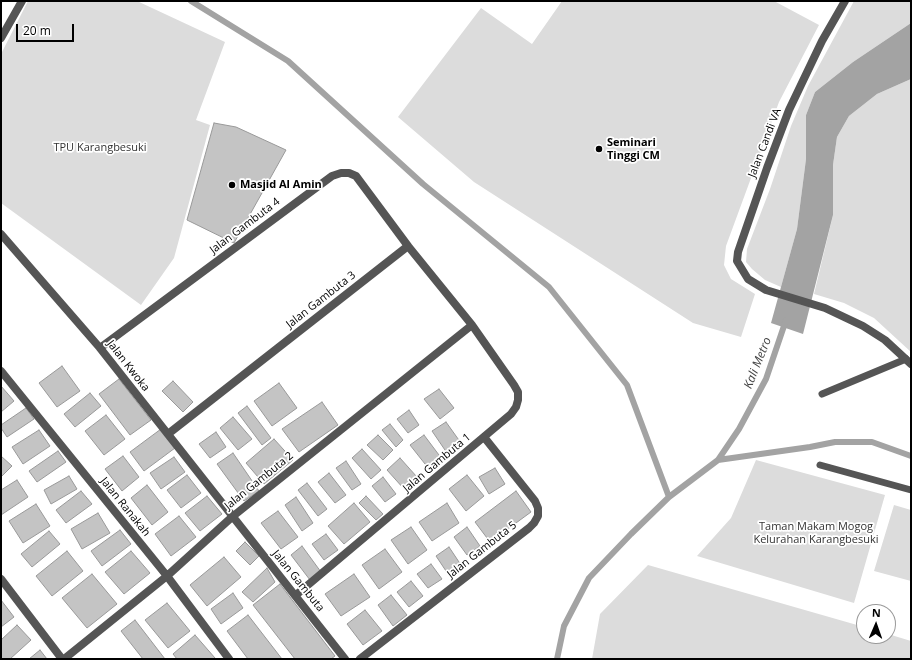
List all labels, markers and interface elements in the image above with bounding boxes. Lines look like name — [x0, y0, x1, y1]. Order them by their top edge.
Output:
scale bar — [18, 16, 76, 42]
text: 20 m — [23, 22, 51, 39]
street label: Jalan Candi VA — [746, 106, 784, 180]
place label: Seminari Tinggi CM — [607, 136, 660, 162]
park label: TPU Karangbesuki — [53, 141, 147, 155]
marker: Seminari Tinggi CM — [594, 144, 604, 154]
place label: Masjid Al Amin — [240, 178, 322, 192]
marker: Masjid Al Amin — [227, 180, 237, 190]
street label: Jalan Gambuta 4 — [207, 195, 283, 257]
street label: Jalan Gambuta 3 — [284, 269, 358, 331]
water label: Kali Metro — [741, 335, 775, 391]
street label: Jalan Kwoka — [104, 338, 152, 394]
street label: Jalan Gambuta 1 — [400, 431, 474, 495]
street label: Jalan Gambuta 2 — [222, 449, 296, 513]
street label: Jalan Ranakah — [97, 475, 153, 539]
street label: Jalan Gambuta 5 — [445, 519, 519, 581]
park label: Taman Makam Mogog Kelurahan Karangbesuki — [753, 520, 879, 546]
street label: Jalan Gambuta — [269, 548, 327, 614]
north arrow — [856, 604, 896, 644]
text: N — [872, 605, 881, 620]

